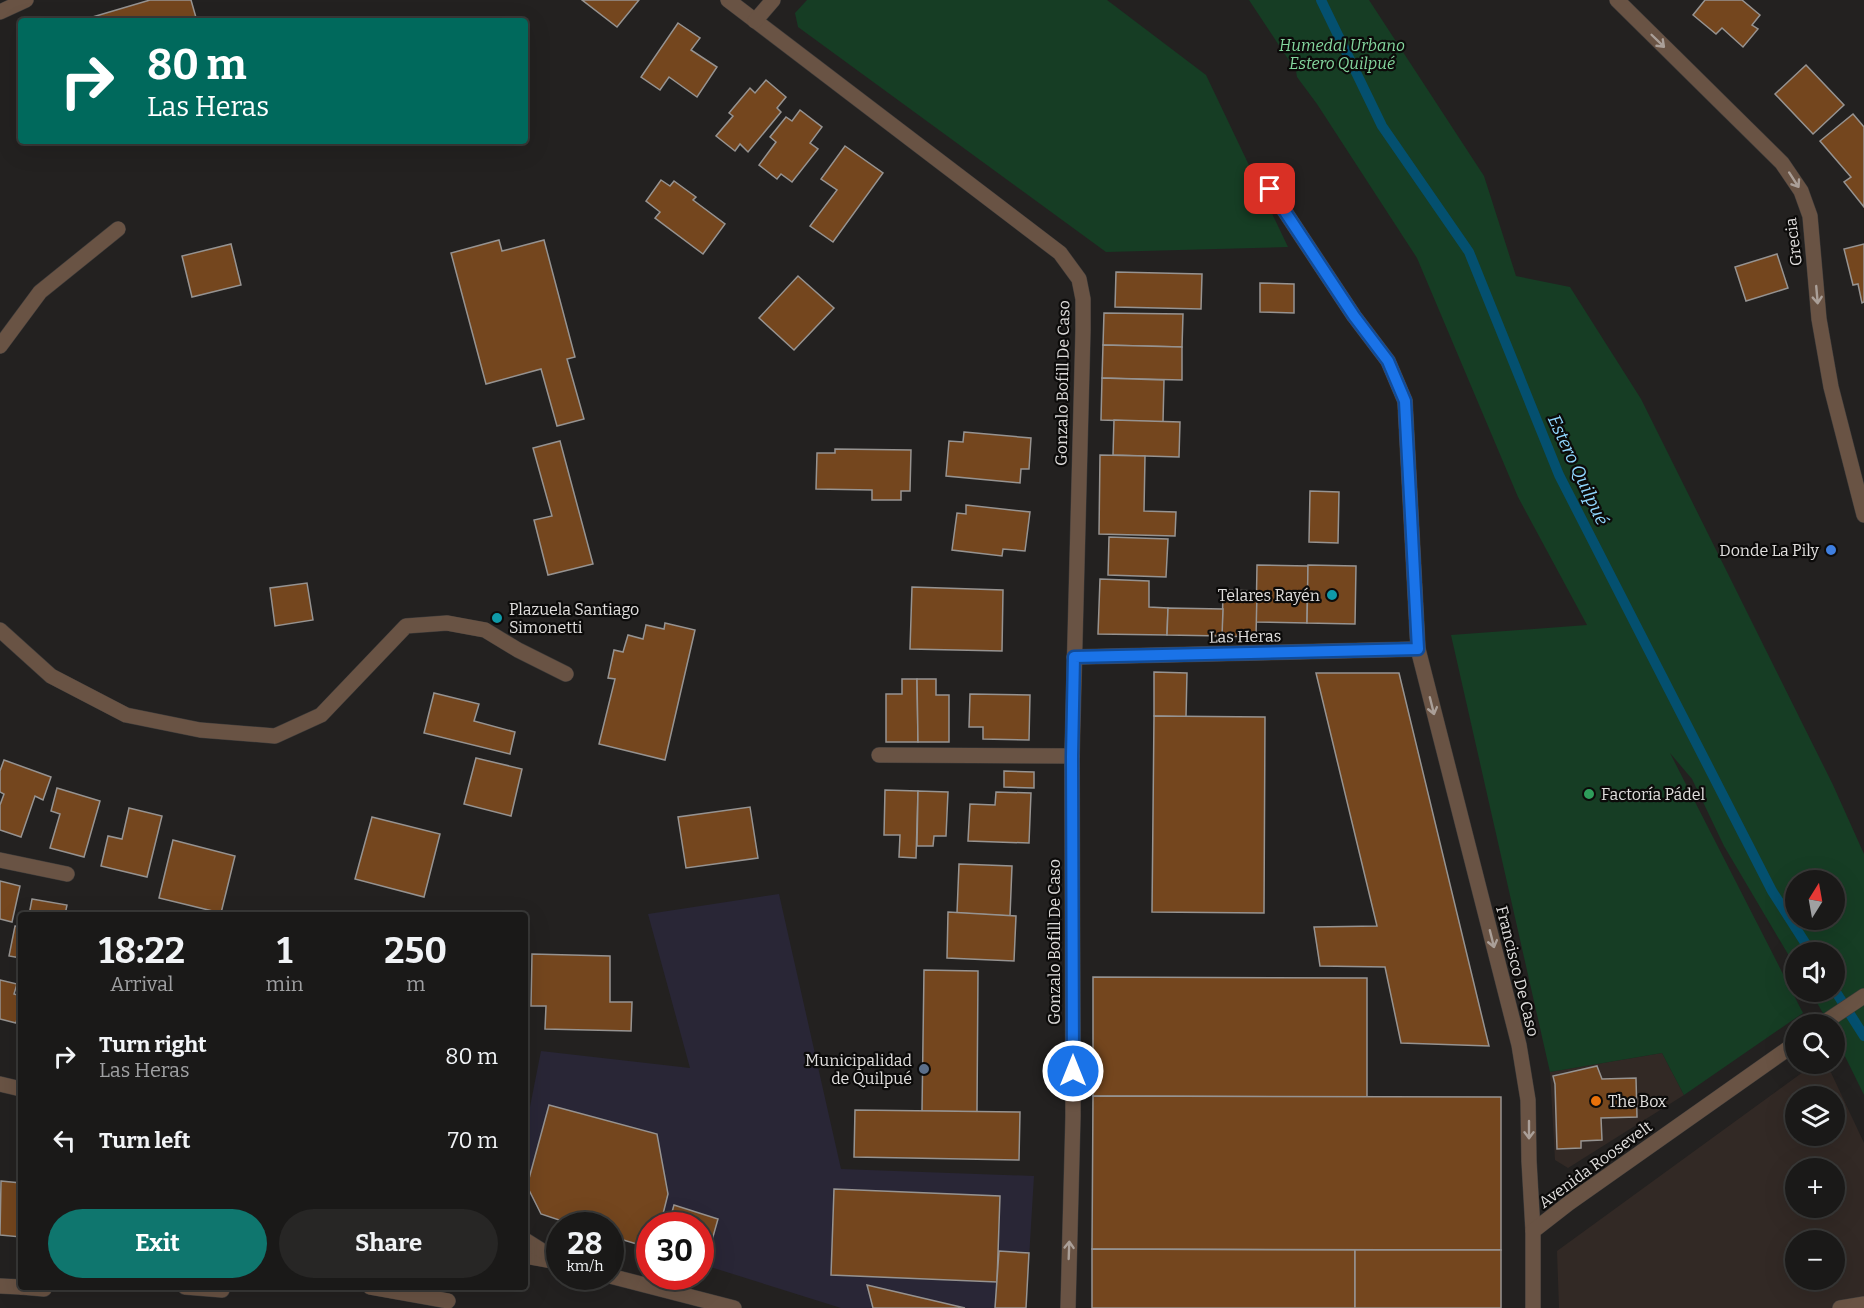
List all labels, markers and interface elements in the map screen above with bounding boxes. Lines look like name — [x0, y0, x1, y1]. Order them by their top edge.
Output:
one-way arrow — [1651, 34, 1666, 48]
park label: Humedal Urbano Estero Quilpué — [1279, 36, 1405, 73]
text: 80 m — [147, 40, 247, 90]
icon: right — [48, 42, 126, 120]
text: Las Heras — [147, 91, 269, 123]
pin — [1244, 163, 1295, 214]
icon: arrive — [1253, 172, 1286, 205]
one-way arrow — [1788, 172, 1800, 188]
street label: Grecia — [1781, 216, 1806, 267]
one-way arrow — [1811, 284, 1822, 304]
street label: Gonzalo Bofill De Caso — [1052, 300, 1073, 466]
water label: Estero Quilpué — [1543, 411, 1613, 529]
place label: Donde La Pily — [1719, 541, 1820, 560]
marker: Donde La Pily — [1824, 543, 1838, 557]
place label: Telares Rayén — [1218, 586, 1320, 605]
marker: Telares Rayén — [1325, 588, 1339, 602]
place label: Plazuela Santiago Simonetti — [509, 600, 639, 637]
marker: Plazuela Santiago Simonetti — [490, 611, 504, 625]
street label: Las Heras — [1209, 626, 1281, 647]
one-way arrow — [1427, 696, 1439, 715]
place label: Factoría Pádel — [1601, 785, 1706, 804]
marker: Factoría Pádel — [1582, 787, 1596, 801]
street label: Gonzalo Bofill De Caso — [1045, 859, 1064, 1025]
north arrow — [1785, 870, 1845, 930]
map controls — [1785, 870, 1845, 1290]
street label: Francisco De Caso — [1492, 904, 1543, 1038]
text: 18:22 — [99, 929, 185, 973]
text: 1 — [277, 929, 292, 973]
text: 250 — [384, 929, 447, 973]
one-way arrow — [1486, 930, 1498, 949]
button: sound — [1785, 942, 1845, 1002]
text: Arrival — [110, 972, 174, 996]
text: min — [266, 972, 304, 996]
text: m — [406, 972, 425, 996]
button: search — [1785, 1014, 1845, 1074]
text: Turn right — [99, 1031, 207, 1058]
position arrow — [1041, 1039, 1105, 1103]
icon: right — [48, 1040, 81, 1073]
text: 80 m — [445, 1043, 498, 1070]
place label: Municipalidad de Quilpué — [805, 1051, 913, 1088]
text: Las Heras — [99, 1058, 190, 1082]
marker: Municipalidad de Quilpué — [917, 1062, 931, 1076]
button: layers — [1785, 1086, 1845, 1146]
place label: The Box — [1608, 1092, 1667, 1111]
marker: The Box — [1589, 1094, 1603, 1108]
street label: Avenida Roosevelt — [1535, 1117, 1656, 1212]
one-way arrow — [1523, 1120, 1535, 1140]
icon: left — [48, 1124, 81, 1157]
text: Turn left — [99, 1127, 191, 1154]
text: 70 m — [448, 1127, 498, 1154]
button: + — [1785, 1158, 1845, 1218]
button: Exit — [48, 1209, 267, 1278]
button: Share — [279, 1209, 498, 1278]
speed limit sign: 30 — [636, 1212, 714, 1290]
text: 28 — [568, 1226, 602, 1262]
button: − — [1785, 1230, 1845, 1290]
one-way arrow — [1064, 1240, 1075, 1260]
text: km/h — [566, 1257, 604, 1275]

